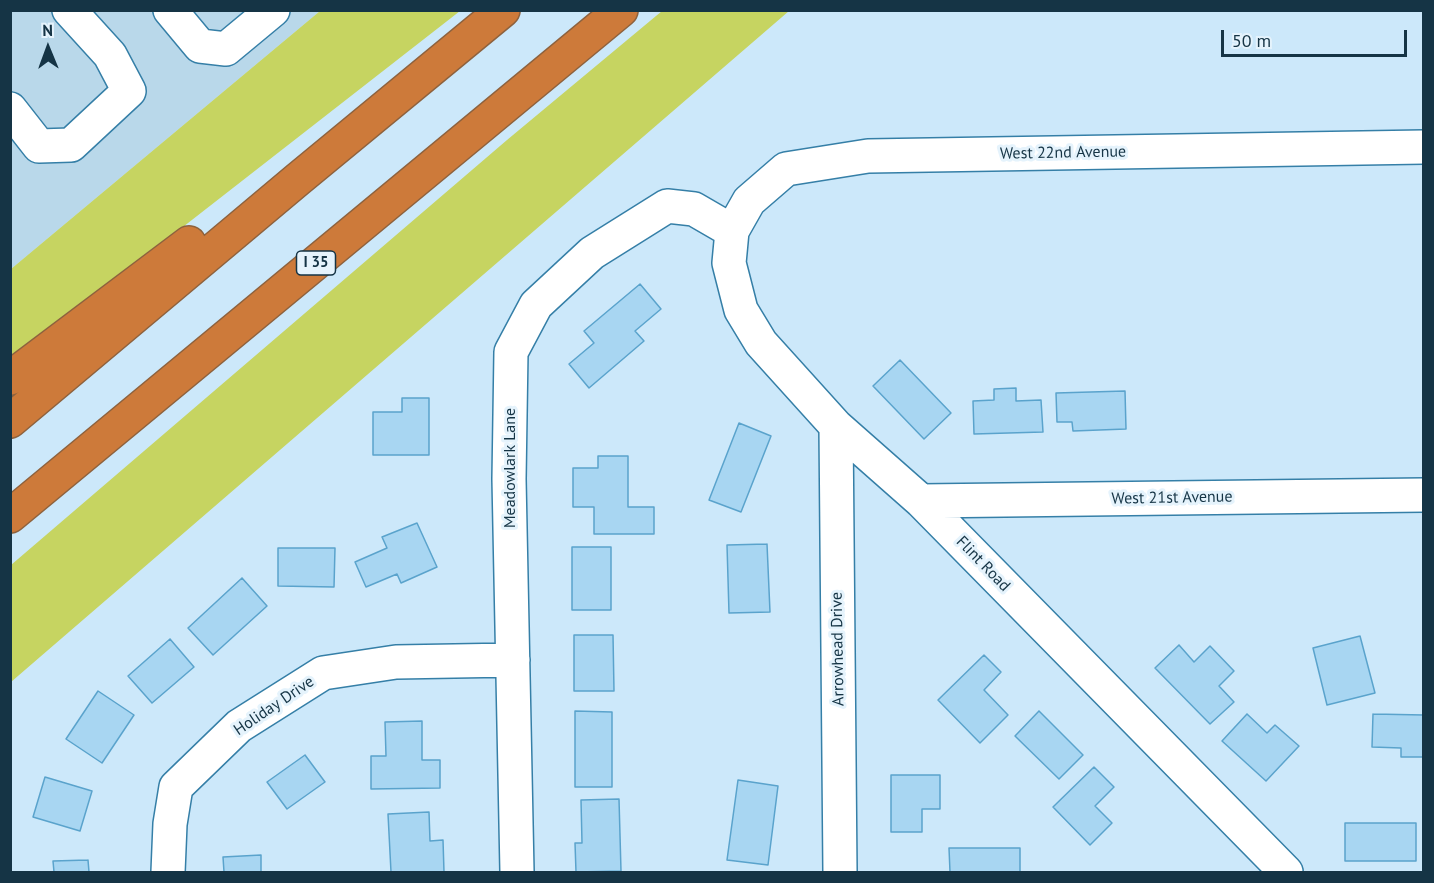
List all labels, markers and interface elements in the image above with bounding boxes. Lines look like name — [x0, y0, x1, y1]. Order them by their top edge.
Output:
north arrow — [18, 18, 78, 78]
scale bar — [1224, 18, 1410, 56]
text: N — [42, 20, 53, 40]
text: 50 m — [1232, 29, 1271, 52]
street label: West 22nd Avenue — [1000, 142, 1126, 164]
road number: I 35 — [296, 251, 336, 275]
street label: Meadowlark Lane — [500, 408, 520, 528]
street label: West 21st Avenue — [1111, 487, 1233, 509]
street label: Flint Road — [952, 532, 1014, 596]
street label: Arrowhead Drive — [827, 592, 849, 706]
street label: Holiday Drive — [230, 672, 318, 740]

